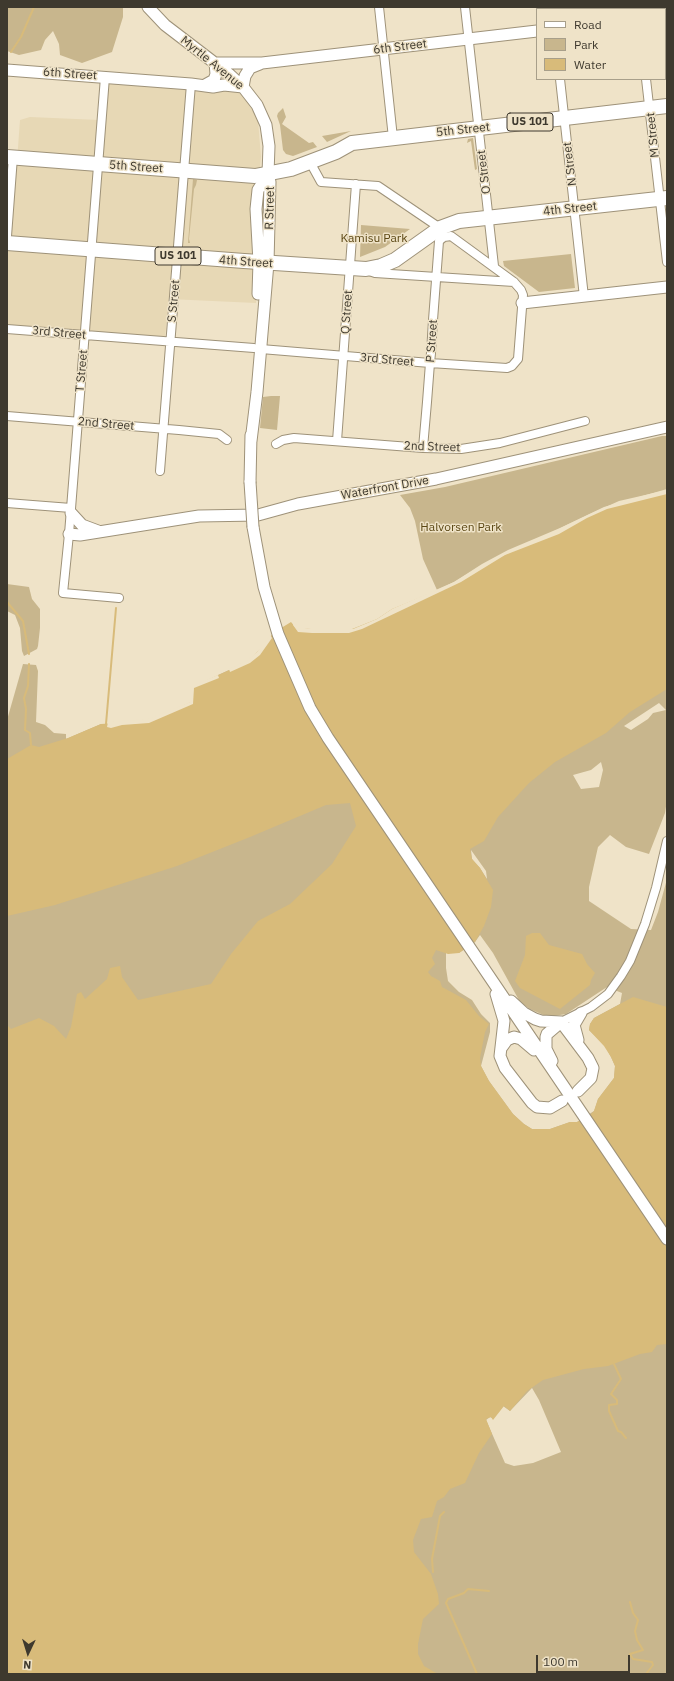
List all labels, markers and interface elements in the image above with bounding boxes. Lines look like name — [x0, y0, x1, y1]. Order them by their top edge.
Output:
legend — [536, 8, 666, 80]
text: Road — [574, 17, 602, 32]
street label: Myrtle Avenue — [177, 33, 247, 93]
street label: 6th Street — [372, 37, 428, 57]
text: Park — [574, 37, 598, 52]
text: Water — [574, 57, 606, 72]
street label: 6th Street — [43, 65, 97, 83]
street label: M Street — [643, 112, 663, 158]
road number: US 101 — [507, 113, 553, 131]
street label: 5th Street — [435, 120, 491, 140]
street label: N Street — [560, 141, 580, 187]
street label: O Street — [474, 149, 494, 195]
street label: 5th Street — [109, 158, 163, 176]
street label: R Street — [262, 186, 278, 230]
street label: 4th Street — [542, 199, 598, 219]
park label: Kamisu Park — [340, 232, 408, 246]
road number: US 101 — [155, 247, 201, 265]
street label: 4th Street — [219, 253, 273, 271]
street label: S Street — [165, 279, 183, 323]
street label: Q Street — [338, 289, 356, 335]
street label: P Street — [423, 319, 441, 363]
street label: 3rd Street — [31, 323, 87, 343]
street label: T Street — [73, 349, 91, 393]
street label: 3rd Street — [359, 350, 415, 370]
street label: 2nd Street — [77, 414, 135, 434]
street label: 2nd Street — [403, 439, 461, 455]
street label: Waterfront Drive — [340, 473, 430, 503]
park label: Halvorsen Park — [420, 521, 502, 535]
north arrow — [8, 1633, 48, 1673]
scale bar — [538, 1647, 632, 1673]
text: 100 m — [543, 1654, 578, 1669]
text: N — [23, 1658, 32, 1672]

